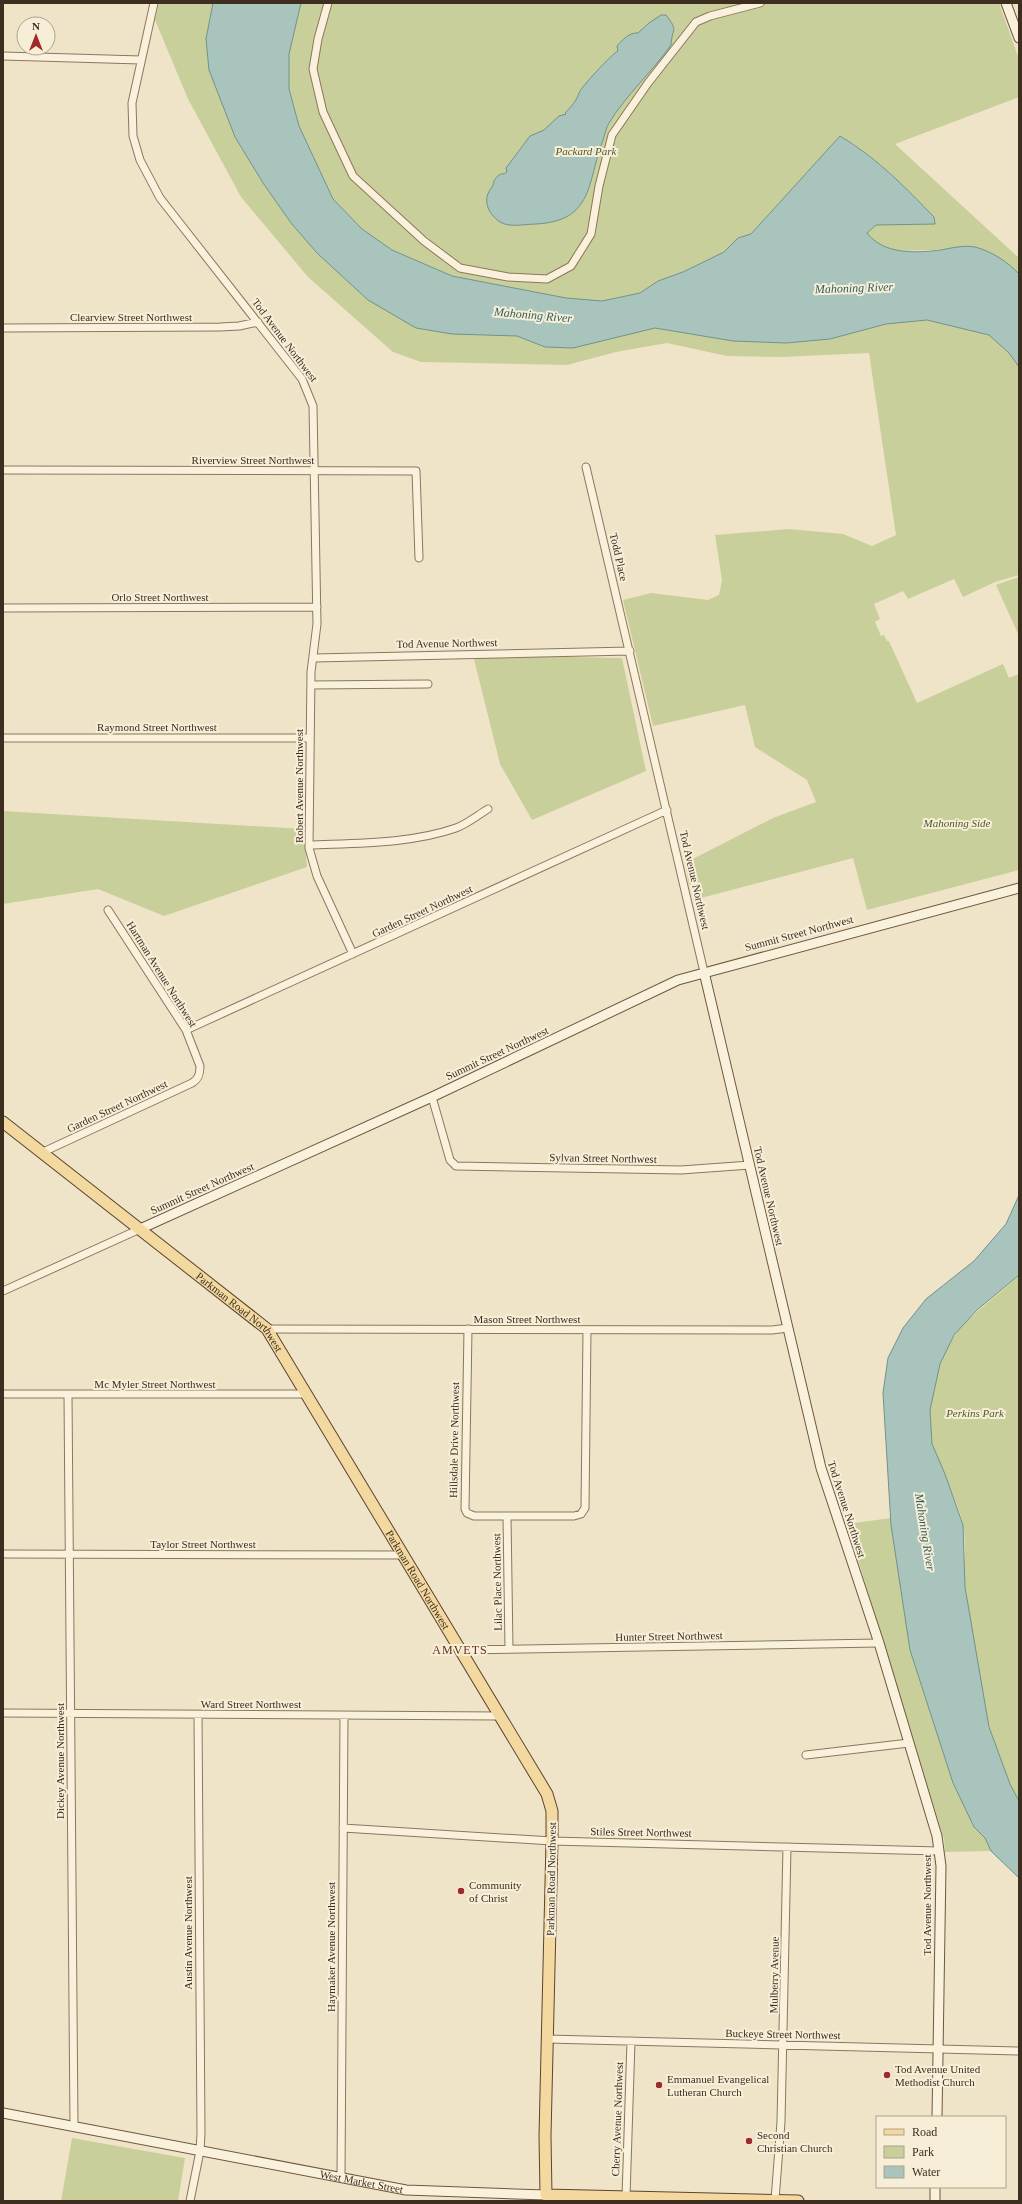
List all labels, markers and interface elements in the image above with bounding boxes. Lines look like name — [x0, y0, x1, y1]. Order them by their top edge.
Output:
north arrow — [16, 16, 56, 56]
text: N — [32, 20, 40, 32]
park label: Packard Park — [555, 145, 618, 157]
water label: Mahoning River — [814, 280, 894, 296]
street label: Tod Avenue Northwest — [250, 296, 320, 384]
water label: Mahoning River — [492, 305, 573, 325]
street label: Clearview Street Northwest — [70, 311, 192, 323]
street label: Riverview Street Northwest — [192, 454, 314, 466]
street label: Todd Place — [608, 532, 630, 582]
street label: Orlo Street Northwest — [111, 591, 209, 603]
street label: Tod Avenue Northwest — [396, 636, 498, 650]
street label: Raymond Street Northwest — [97, 721, 217, 733]
street label: Robert Avenue Northwest — [293, 729, 305, 843]
park label: Mahoning Side — [923, 817, 991, 829]
street label: Tod Avenue Northwest — [678, 829, 712, 931]
street label: Garden Street Northwest — [370, 882, 474, 940]
street label: Summit Street Northwest — [743, 913, 855, 953]
street label: Hartman Avenue Northwest — [124, 919, 200, 1029]
street label: Summit Street Northwest — [444, 1024, 550, 1082]
street label: Garden Street Northwest — [65, 1077, 169, 1135]
street label: Tod Avenue Northwest — [752, 1145, 786, 1247]
street label: Sylvan Street Northwest — [549, 1151, 657, 1165]
street label: Summit Street Northwest — [148, 1160, 256, 1216]
street label: Parkman Road Northwest — [194, 1270, 285, 1354]
street label: Mason Street Northwest — [474, 1313, 580, 1325]
street label: Mc Myler Street Northwest — [94, 1378, 216, 1390]
street label: Hillsdale Drive Northwest — [447, 1382, 461, 1498]
park label: Perkins Park — [945, 1407, 1005, 1419]
street label: Tod Avenue Northwest — [826, 1459, 868, 1559]
water label: Mahoning River — [912, 1491, 938, 1572]
street label: Parkman Road Northwest — [383, 1528, 452, 1631]
street label: Lilac Place Northwest — [490, 1533, 504, 1631]
street label: Taylor Street Northwest — [150, 1538, 256, 1550]
street label: Hunter Street Northwest — [615, 1629, 723, 1643]
district label: AMVETS — [432, 1643, 488, 1657]
street label: Ward Street Northwest — [201, 1698, 301, 1710]
street label: Dickey Avenue Northwest — [54, 1703, 66, 1819]
street label: Parkman Road Northwest — [544, 1822, 558, 1936]
street label: Stiles Street Northwest — [590, 1825, 692, 1839]
street label: Tod Avenue Northwest — [921, 1854, 933, 1956]
street label: Austin Avenue Northwest — [182, 1876, 194, 1990]
place label: Community of Christ — [469, 1879, 522, 1904]
street label: Haymaker Avenue Northwest — [325, 1882, 337, 2012]
marker: Community of Christ — [456, 1886, 466, 1896]
street label: Mulberry Avenue — [767, 1936, 781, 2014]
street label: Buckeye Street Northwest — [725, 2027, 841, 2041]
street label: Cherry Avenue Northwest — [609, 2061, 625, 2177]
place label: Tod Avenue United Methodist Church — [895, 2063, 981, 2088]
marker: Tod Avenue United Methodist Church — [882, 2070, 892, 2080]
place label: Emmanuel Evangelical Lutheran Church — [667, 2073, 769, 2098]
marker: Emmanuel Evangelical Lutheran Church — [654, 2080, 664, 2090]
legend — [876, 2116, 1006, 2188]
text: Road — [912, 2125, 937, 2139]
place label: Second Christian Church — [757, 2129, 833, 2154]
marker: Second Christian Church — [744, 2136, 754, 2146]
text: Park — [912, 2145, 934, 2159]
text: Water — [912, 2165, 940, 2179]
street label: West Market Street — [319, 2168, 404, 2195]

